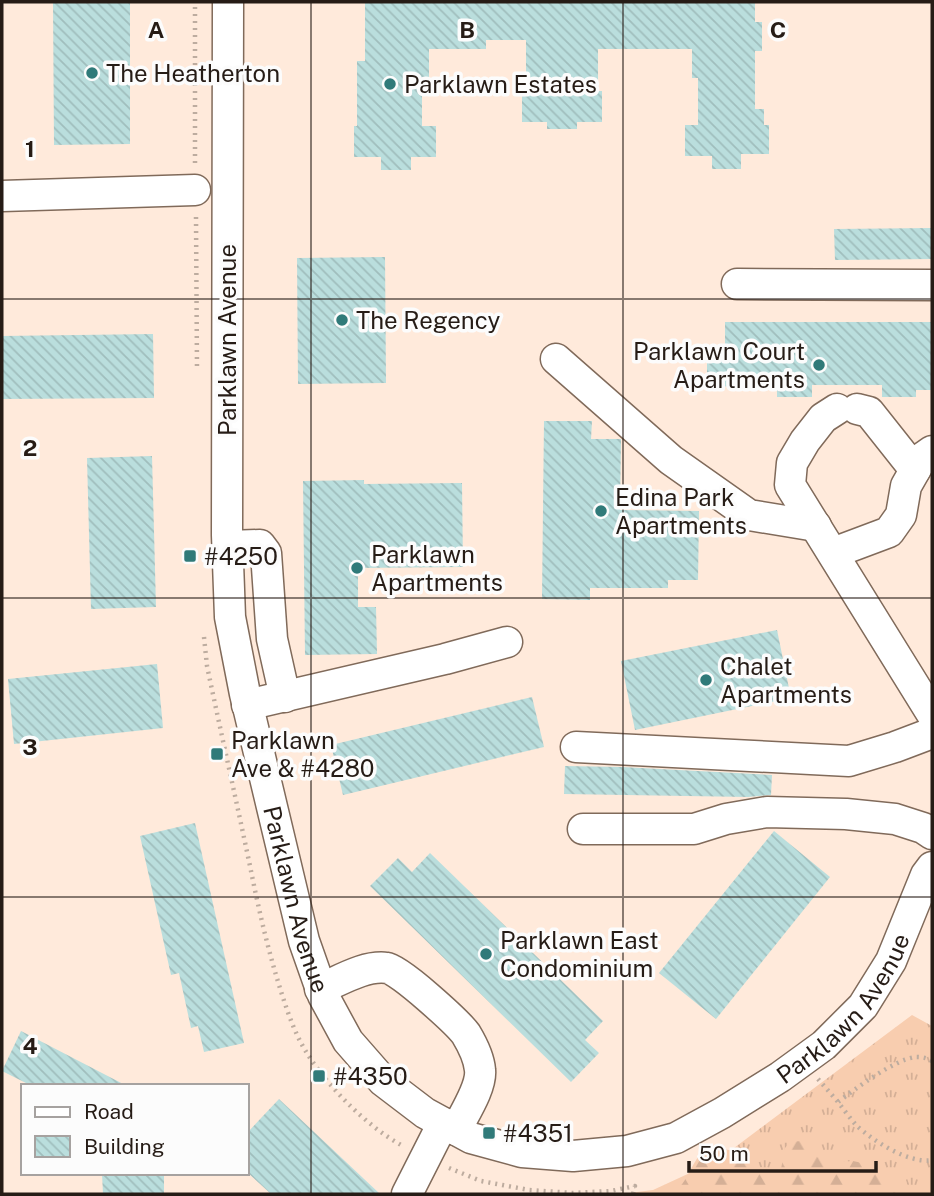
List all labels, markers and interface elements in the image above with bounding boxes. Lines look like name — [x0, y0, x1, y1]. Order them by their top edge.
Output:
text: A — [148, 16, 165, 43]
text: B — [459, 16, 475, 43]
text: C — [770, 16, 786, 43]
place label: The Heatherton — [106, 59, 280, 87]
marker: The Heatherton — [84, 65, 100, 81]
place label: Parklawn Estates — [404, 70, 597, 98]
marker: Parklawn Estates — [382, 76, 398, 92]
text: 1 — [25, 135, 35, 162]
street label: Parklawn Avenue — [213, 244, 241, 436]
place label: The Regency — [356, 306, 501, 334]
marker: The Regency — [334, 312, 350, 328]
place label: Parklawn Court Apartments — [633, 337, 805, 393]
marker: Parklawn Court Apartments — [811, 357, 827, 373]
text: 2 — [23, 434, 37, 461]
place label: Edina Park Apartments — [615, 483, 747, 539]
marker: Edina Park Apartments — [593, 503, 609, 519]
place label: Parklawn Apartments — [371, 540, 503, 596]
place label: #4250 — [204, 542, 278, 570]
marker: #4250 — [182, 548, 198, 564]
marker: Parklawn Apartments — [349, 560, 365, 576]
place label: Chalet Apartments — [720, 652, 852, 708]
marker: Chalet Apartments — [698, 672, 714, 688]
place label: Parklawn Ave & #4280 — [231, 726, 375, 782]
text: 3 — [22, 733, 38, 760]
marker: Parklawn Ave & #4280 — [209, 746, 225, 762]
street label: Parklawn Avenue — [258, 803, 335, 996]
place label: Parklawn East Condominium — [500, 926, 659, 982]
street label: Parklawn Avenue — [771, 929, 915, 1089]
marker: Parklawn East Condominium — [478, 946, 494, 962]
text: 4 — [22, 1032, 38, 1059]
place label: #4350 — [333, 1062, 408, 1090]
marker: #4350 — [311, 1068, 327, 1084]
legend — [21, 1084, 248, 1175]
text: Road — [84, 1099, 134, 1124]
place label: #4351 — [503, 1119, 573, 1147]
marker: #4351 — [481, 1125, 497, 1141]
scale bar — [689, 1130, 876, 1174]
text: Building — [84, 1134, 165, 1159]
text: 50 m — [699, 1141, 749, 1166]

